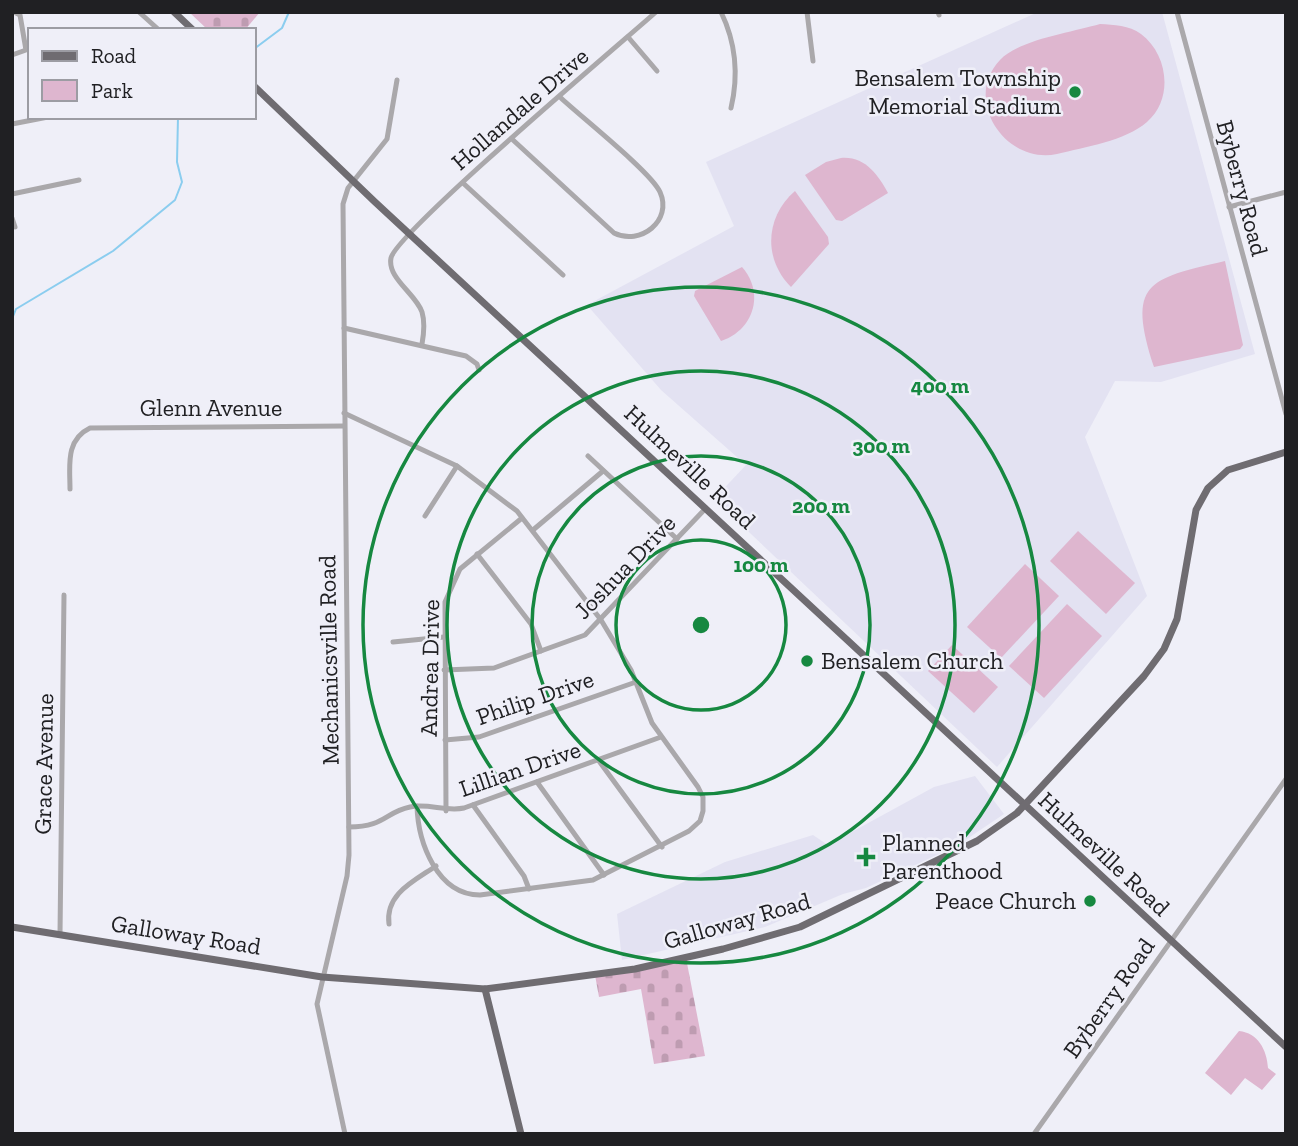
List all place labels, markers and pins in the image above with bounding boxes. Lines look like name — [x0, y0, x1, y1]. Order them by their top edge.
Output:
place label: Bensalem Township Memorial Stadium — [855, 63, 1061, 120]
marker: Bensalem Township Memorial Stadium — [1067, 84, 1083, 100]
centre of rings — [689, 613, 713, 637]
place label: Bensalem Church — [821, 646, 1004, 675]
marker: Bensalem Church — [799, 653, 815, 669]
place label: Planned Parenthood — [882, 828, 1002, 885]
marker: Planned Parenthood — [856, 847, 876, 867]
place label: Peace Church — [935, 886, 1077, 915]
marker: Peace Church — [1082, 893, 1098, 909]

